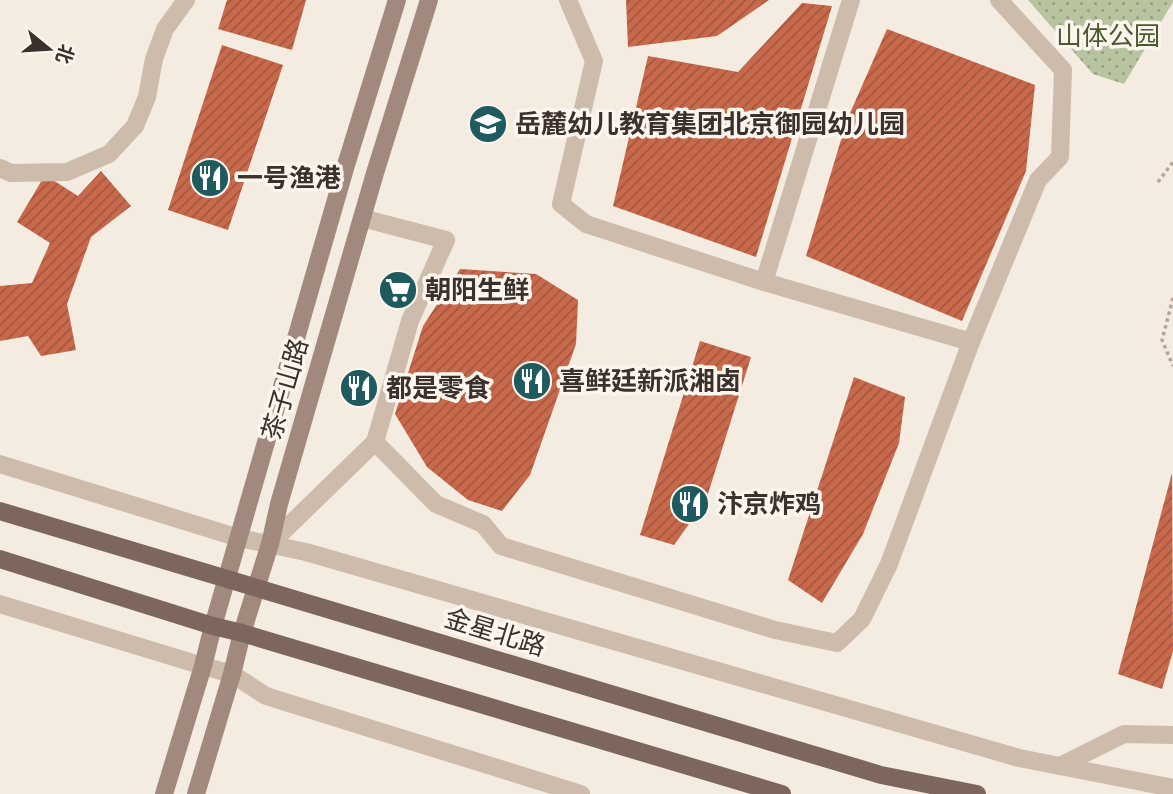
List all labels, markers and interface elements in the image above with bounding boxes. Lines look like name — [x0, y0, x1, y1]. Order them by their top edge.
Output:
north arrow — [14, 14, 84, 84]
park label: 山体公园 — [1056, 20, 1160, 52]
text: 北 — [51, 42, 79, 67]
school or university icon: 岳麓幼儿教育集团北京御园幼儿园 — [467, 103, 509, 145]
place label: 岳麓幼儿教育集团北京御园幼儿园 — [515, 108, 905, 140]
restaurant icon: 一号渔港 — [189, 157, 231, 199]
place label: 一号渔港 — [237, 162, 341, 194]
supermarket icon: 朝阳生鲜 — [377, 269, 419, 311]
place label: 朝阳生鲜 — [425, 274, 529, 306]
street label: 茶子山路 — [255, 335, 315, 443]
restaurant icon: 喜鲜廷新派湘卤 — [511, 360, 553, 402]
place label: 喜鲜廷新派湘卤 — [559, 365, 741, 397]
restaurant icon: 都是零食 — [338, 367, 380, 409]
place label: 都是零食 — [386, 372, 491, 404]
restaurant icon: 汴京炸鸡 — [669, 483, 711, 525]
place label: 汴京炸鸡 — [717, 488, 821, 520]
street label: 金星北路 — [441, 601, 549, 663]

